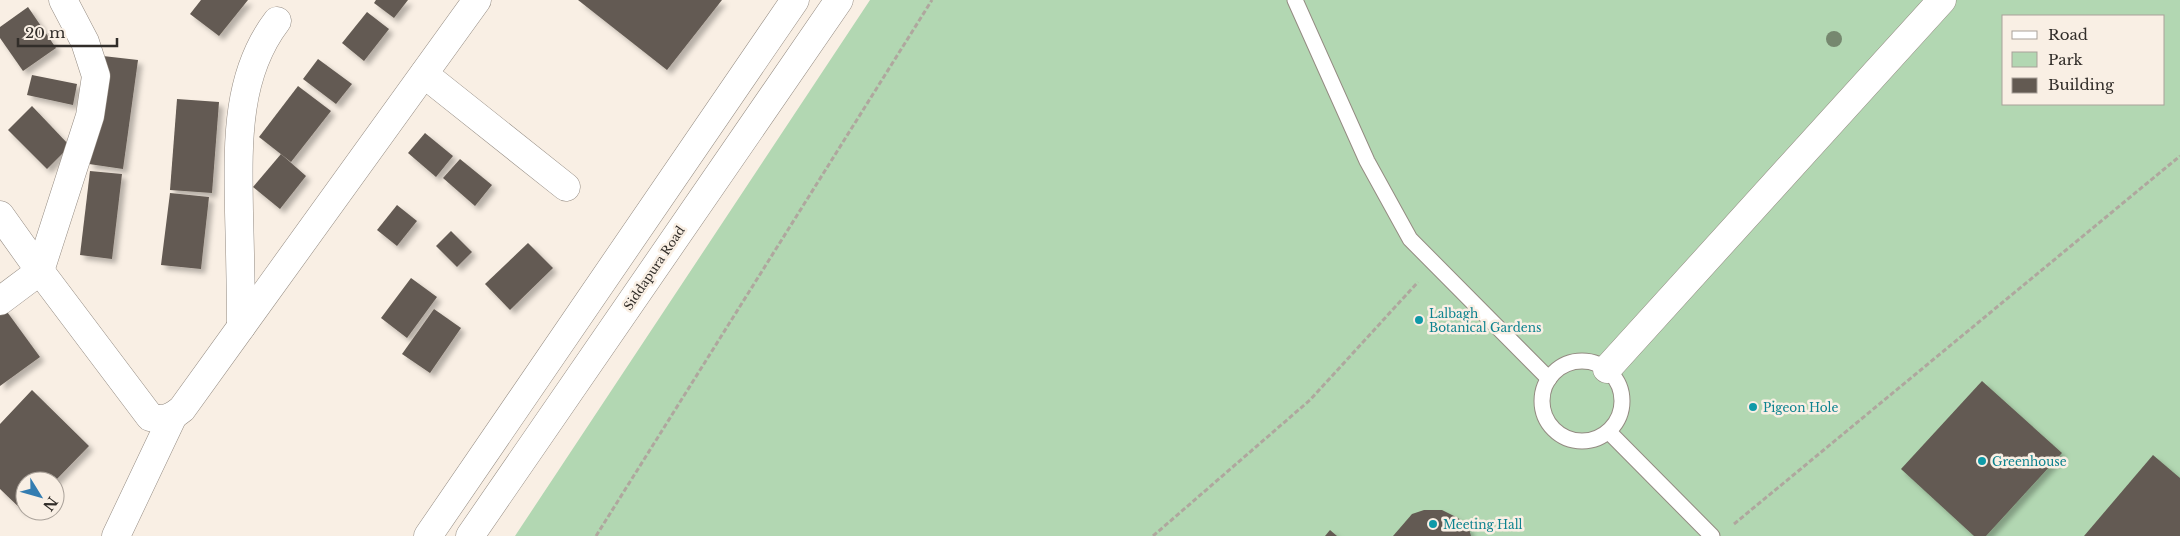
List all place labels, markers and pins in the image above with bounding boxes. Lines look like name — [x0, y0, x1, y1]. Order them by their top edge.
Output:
place label: Lalbagh Botanical Gardens — [1429, 306, 1541, 335]
marker: Lalbagh Botanical Gardens — [1413, 314, 1425, 326]
place label: Pigeon Hole — [1763, 400, 1838, 415]
marker: Pigeon Hole — [1747, 401, 1759, 413]
place label: Greenhouse — [1992, 454, 2067, 469]
marker: Greenhouse — [1976, 455, 1988, 467]
place label: Meeting Hall — [1443, 517, 1523, 532]
marker: Meeting Hall — [1427, 518, 1439, 530]

